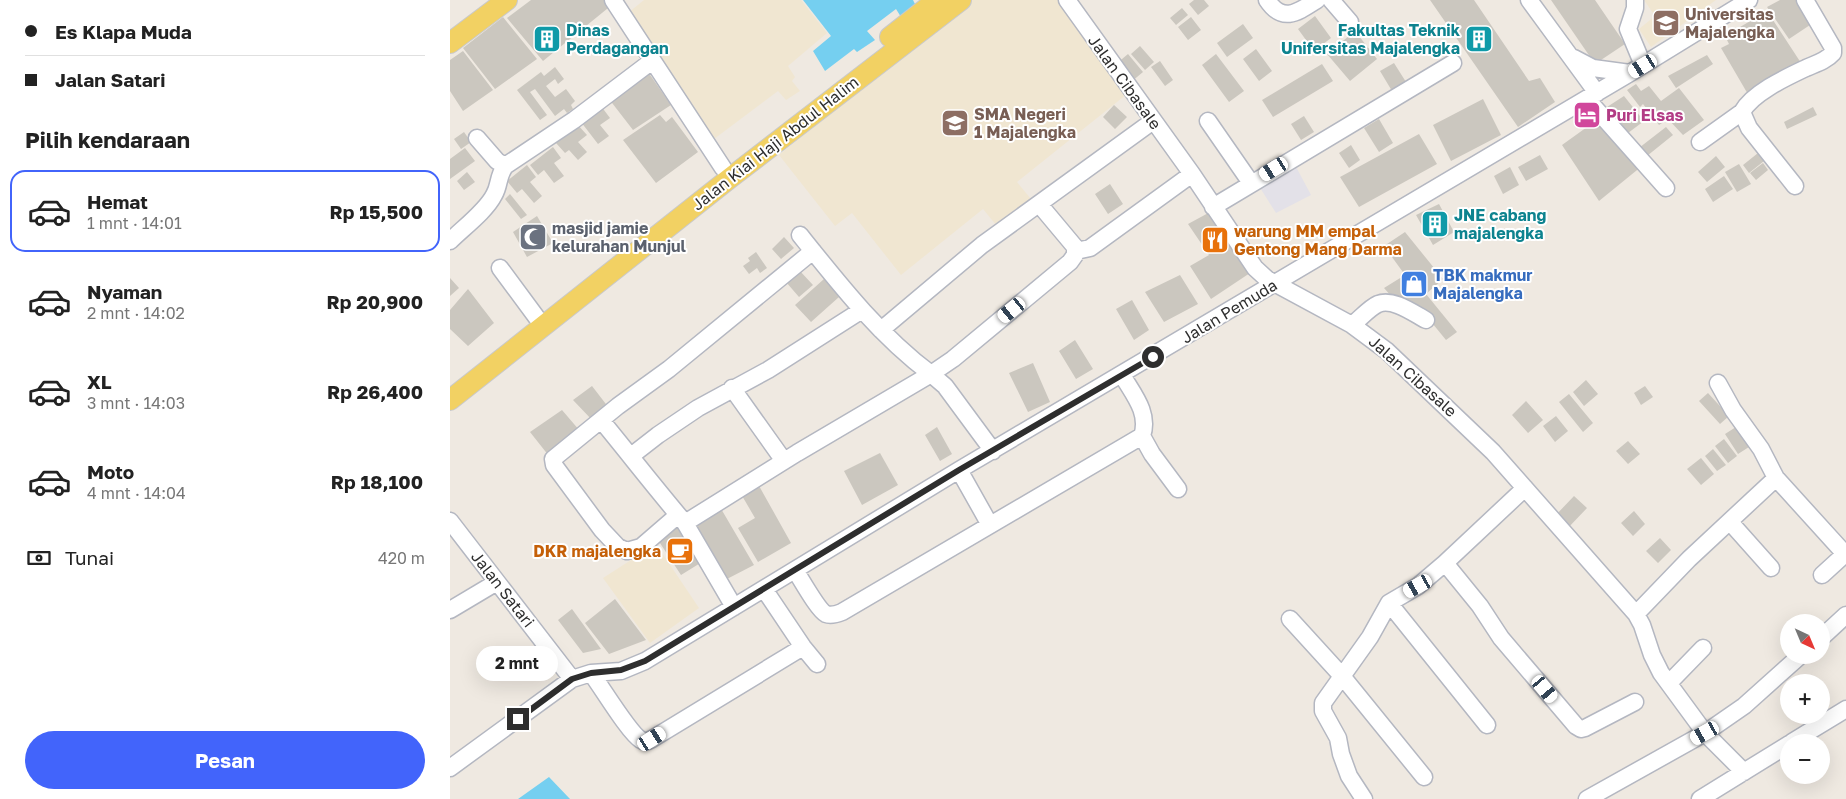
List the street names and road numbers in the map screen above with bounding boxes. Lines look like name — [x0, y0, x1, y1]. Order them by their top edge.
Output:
street label: Jalan Cibasale — [1084, 31, 1166, 133]
street label: Jalan Kiai Haji Abdul Halim — [688, 72, 862, 214]
street label: Jalan Pemuda — [1177, 275, 1281, 347]
street label: Jalan Cibasale — [1365, 331, 1461, 421]
street label: Jalan Satari — [467, 547, 539, 631]

